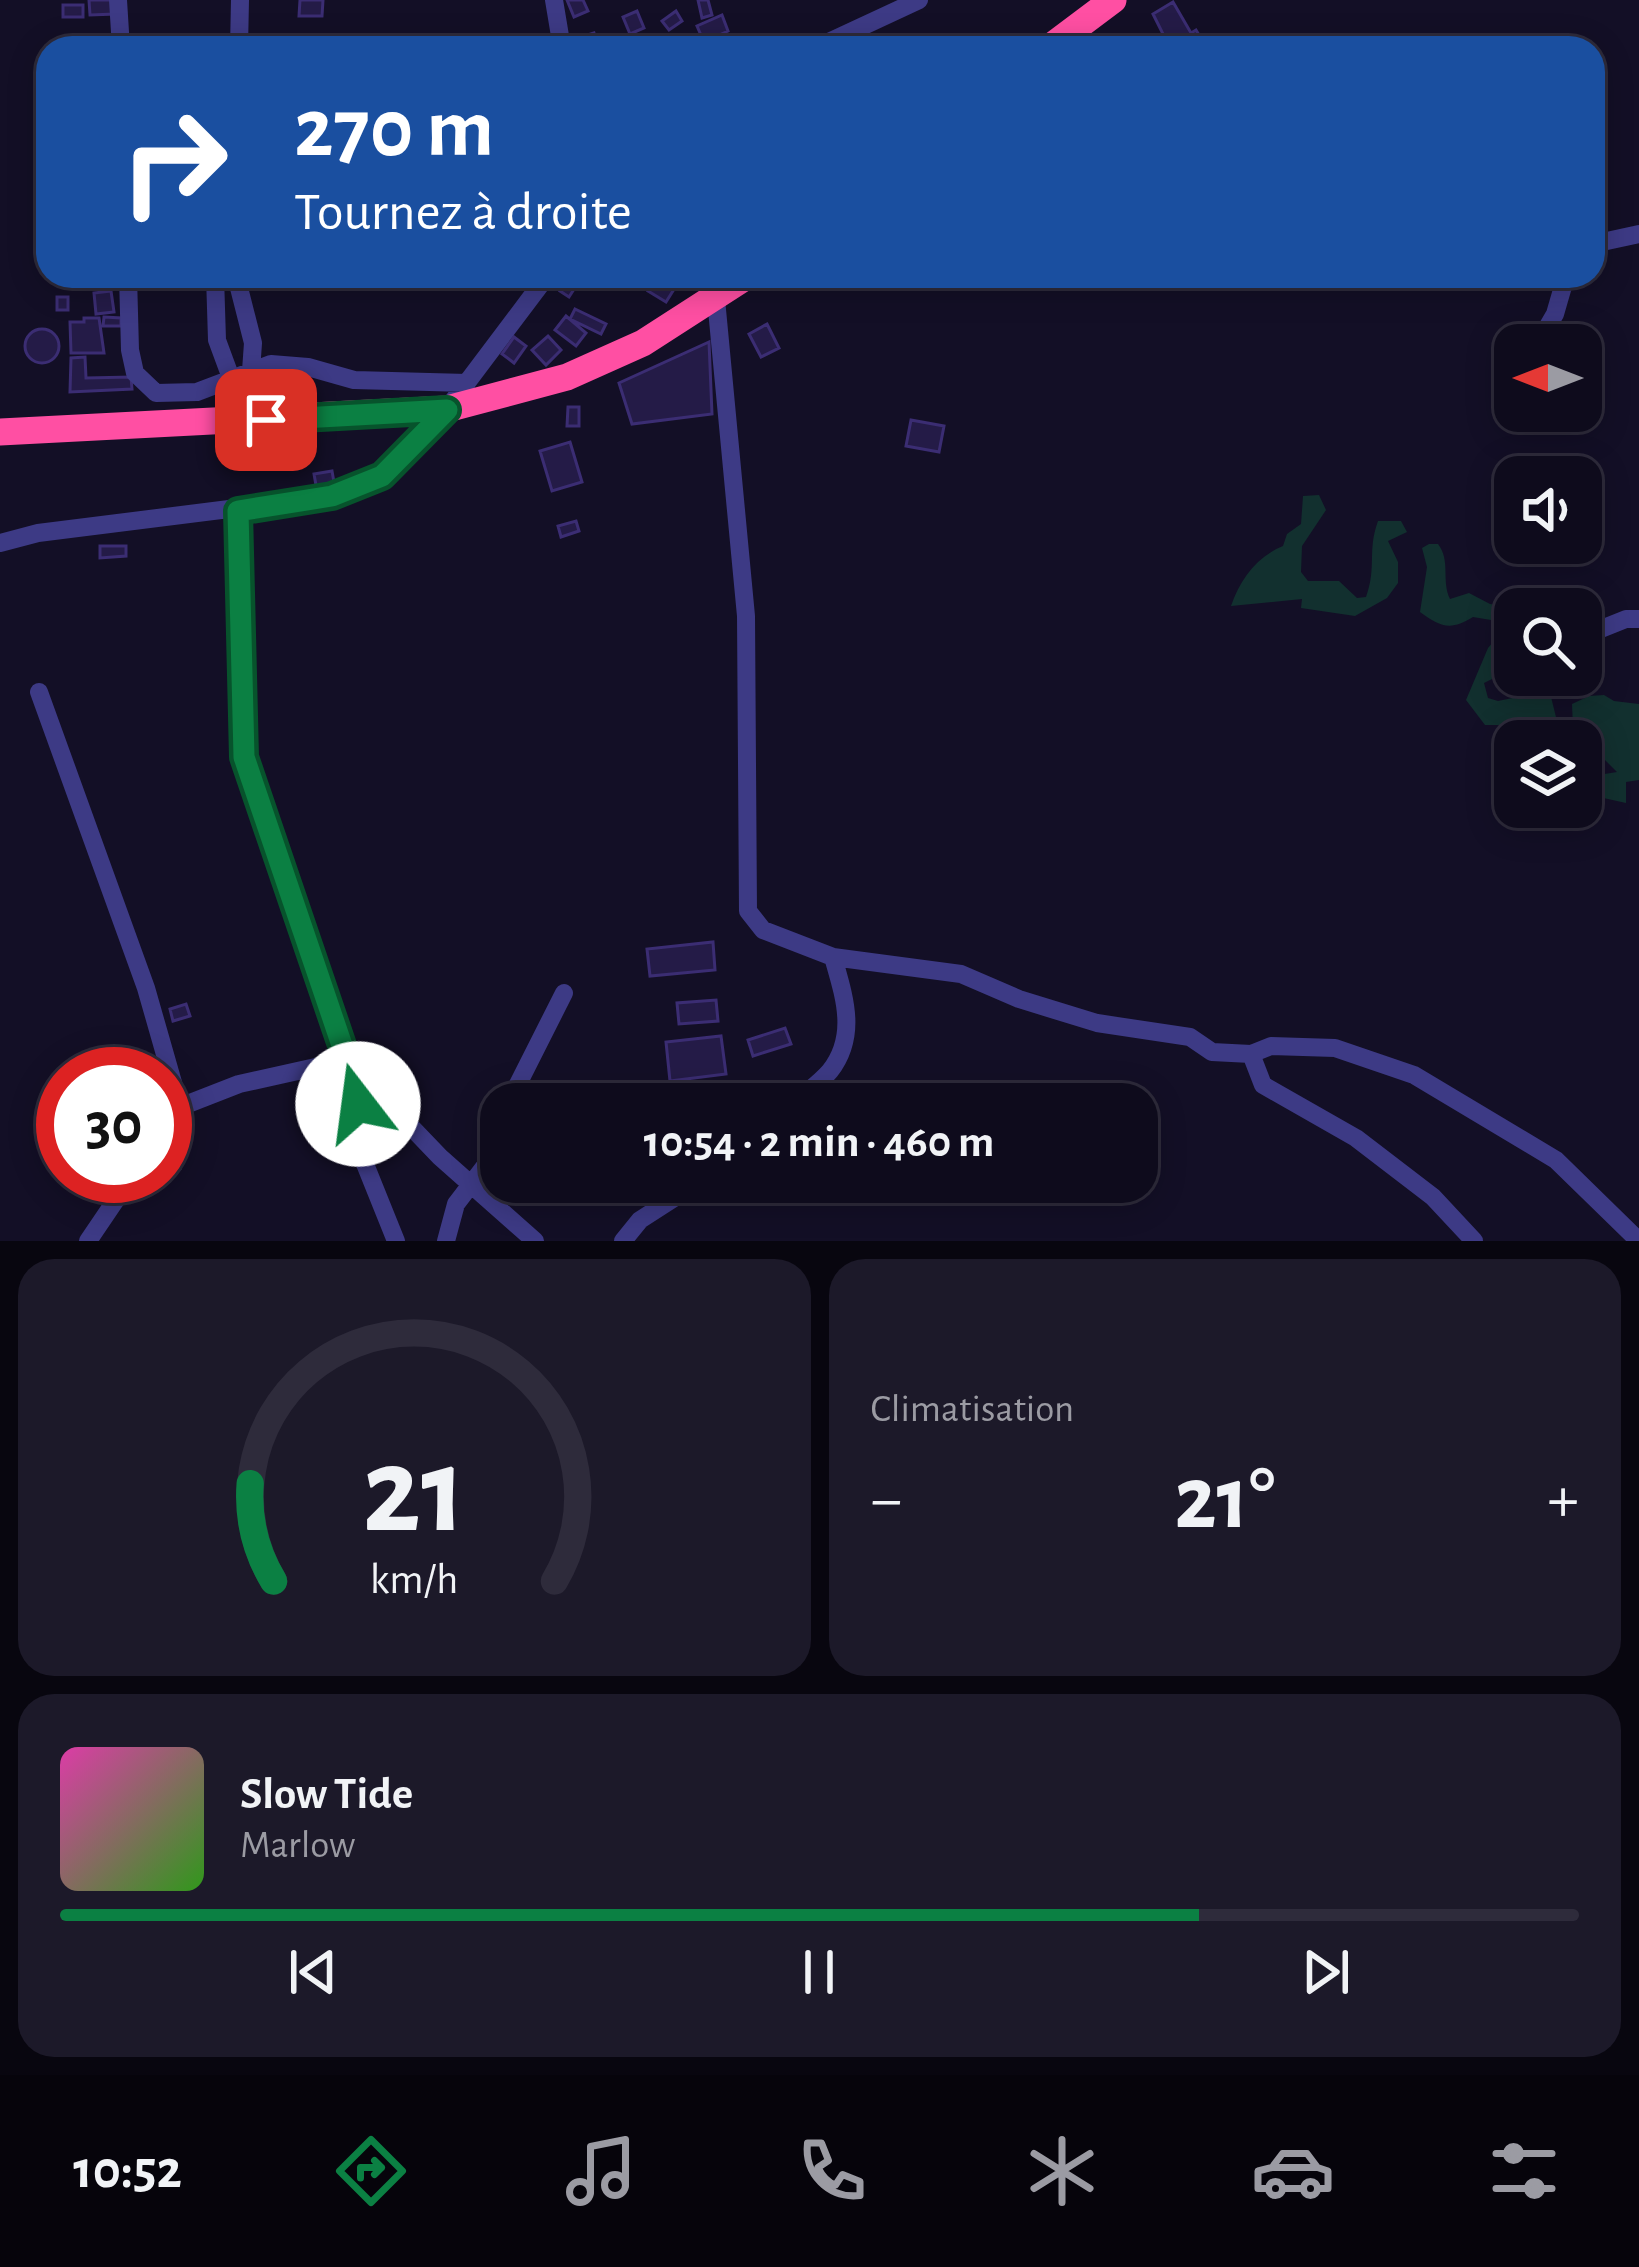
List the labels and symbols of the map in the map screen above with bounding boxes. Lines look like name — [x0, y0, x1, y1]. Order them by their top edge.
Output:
north arrow — [1494, 324, 1602, 432]
pin — [215, 369, 317, 471]
position arrow — [295, 1041, 421, 1167]
speed limit sign: 30 — [36, 1047, 192, 1203]

